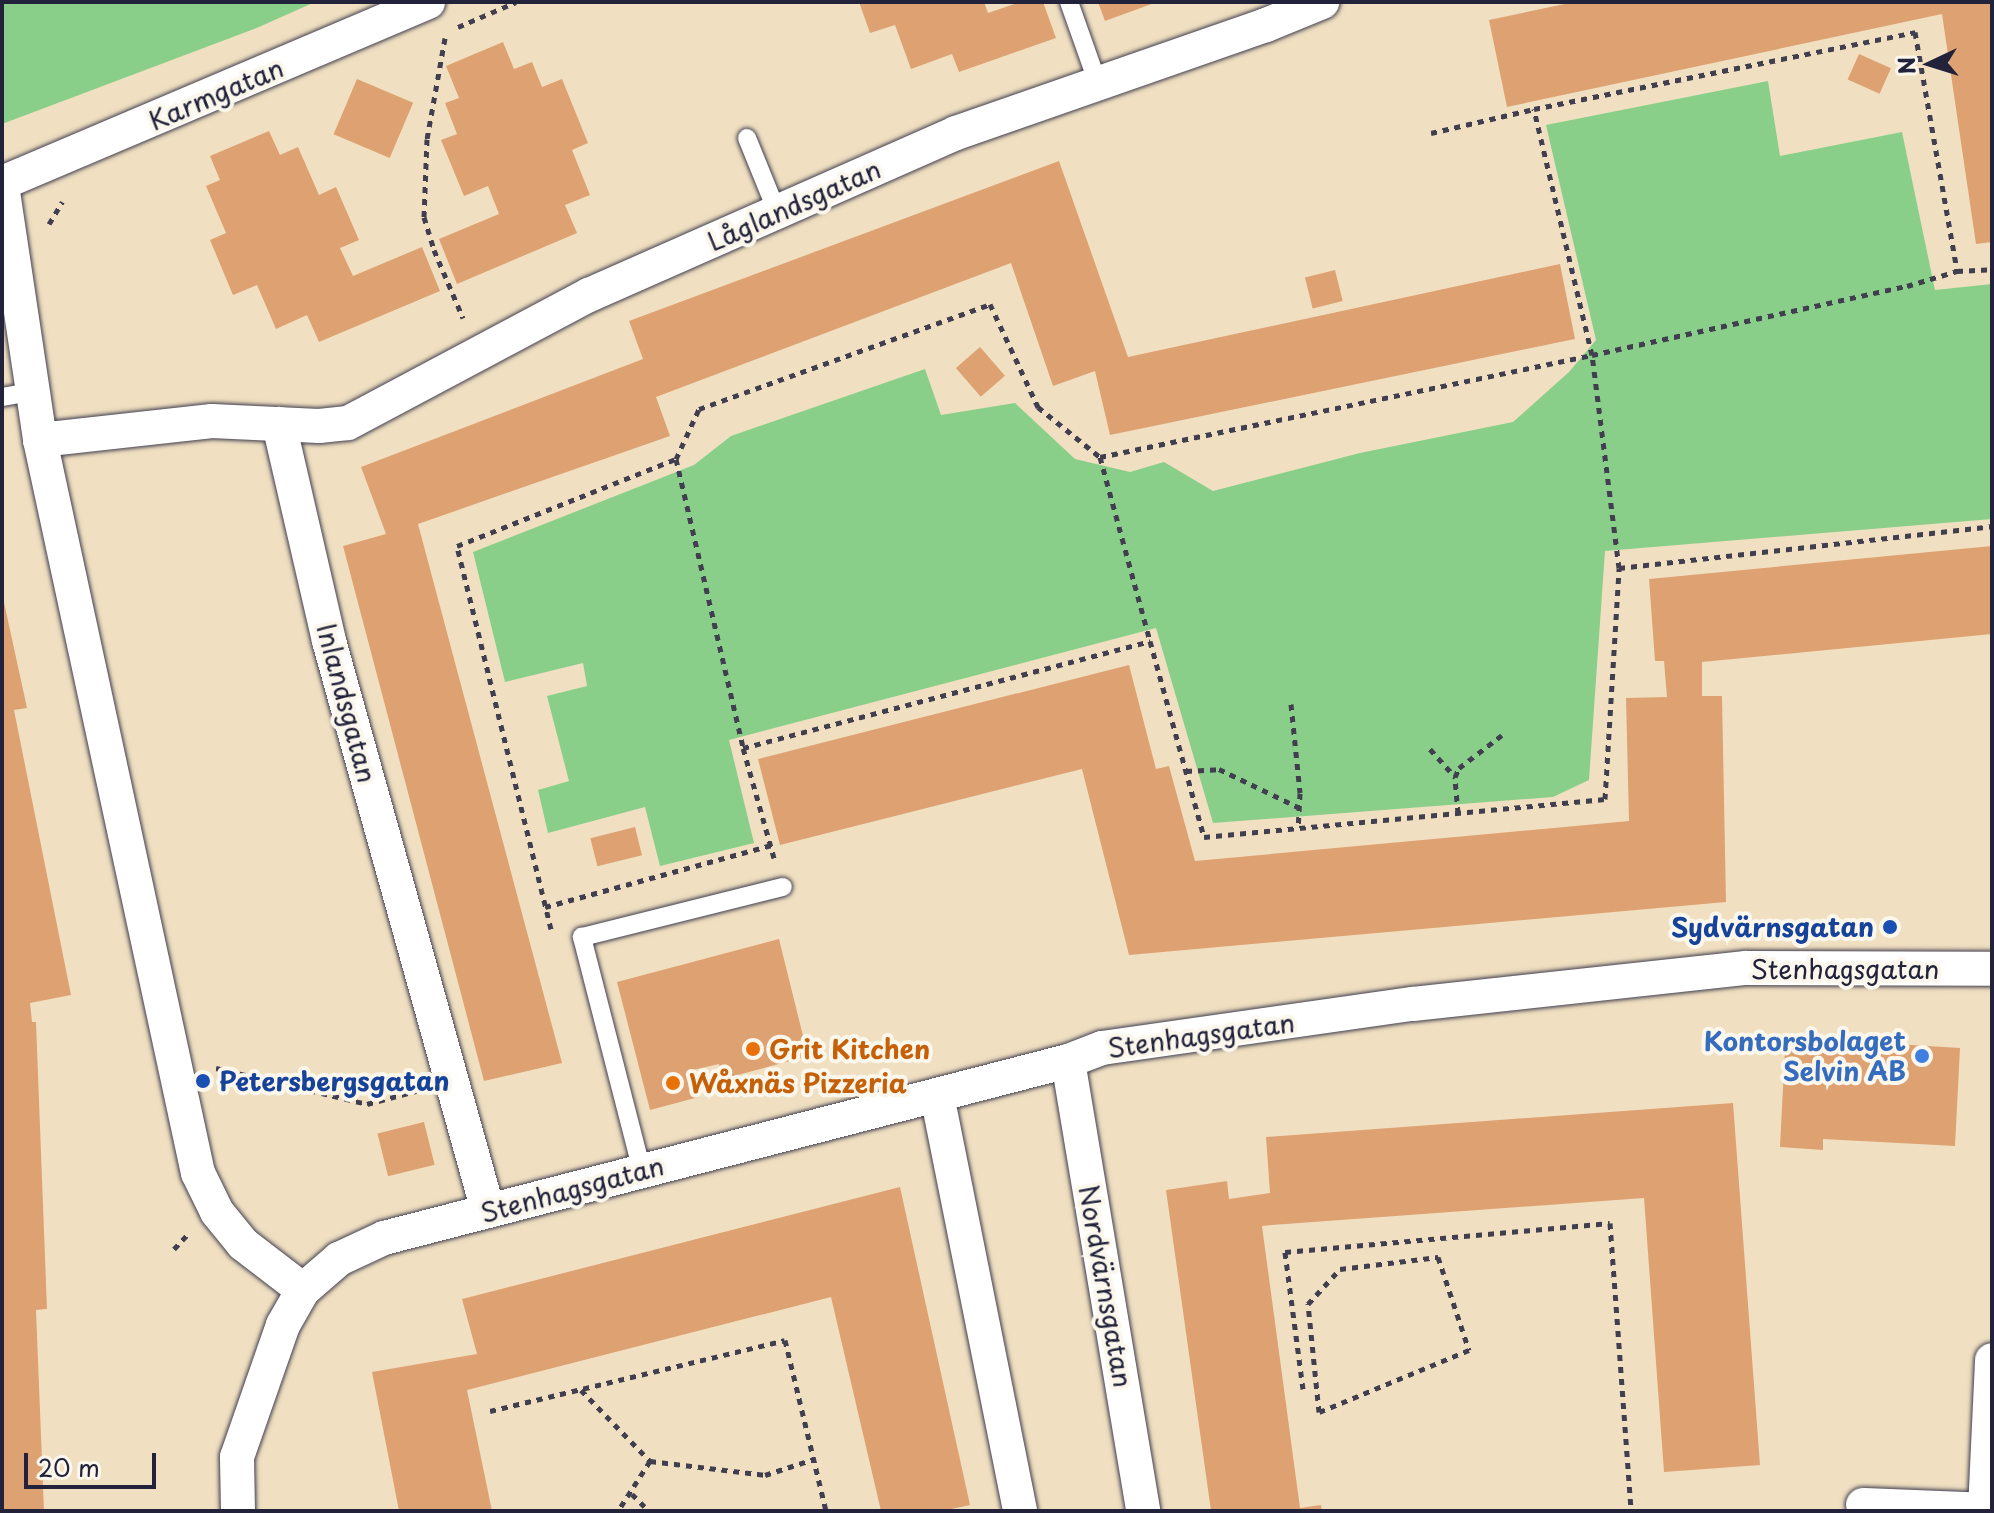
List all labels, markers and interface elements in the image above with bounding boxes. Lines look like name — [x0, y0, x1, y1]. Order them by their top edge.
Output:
north arrow — [1890, 24, 1970, 104]
street label: Karmgatan — [144, 52, 288, 136]
text: N — [1888, 56, 1923, 76]
street label: Låglandsgatan — [703, 153, 885, 257]
street label: Inlandsgatan — [311, 620, 383, 786]
place label: Sydvärnsgatan — [1671, 911, 1874, 943]
marker: Sydvärnsgatan — [1881, 918, 1899, 936]
street label: Stenhagsgatan — [1751, 953, 1939, 985]
street label: Stenhagsgatan — [1105, 1006, 1297, 1064]
place label: Kontorsbolaget Selvin AB — [1704, 1025, 1906, 1086]
place label: Grit Kitchen — [769, 1033, 931, 1065]
marker: Grit Kitchen — [744, 1040, 762, 1058]
marker: Kontorsbolaget Selvin AB — [1913, 1047, 1931, 1065]
place label: Petersbergsgatan — [219, 1065, 450, 1097]
place label: Wåxnäs Pizzeria — [689, 1067, 905, 1099]
marker: Petersbergsgatan — [194, 1072, 212, 1090]
marker: Wåxnäs Pizzeria — [664, 1074, 682, 1092]
street label: Stenhagsgatan — [477, 1150, 667, 1228]
street label: Nordvärnsgatan — [1073, 1182, 1139, 1390]
scale bar — [28, 1437, 160, 1487]
text: 20 m — [38, 1449, 100, 1485]

